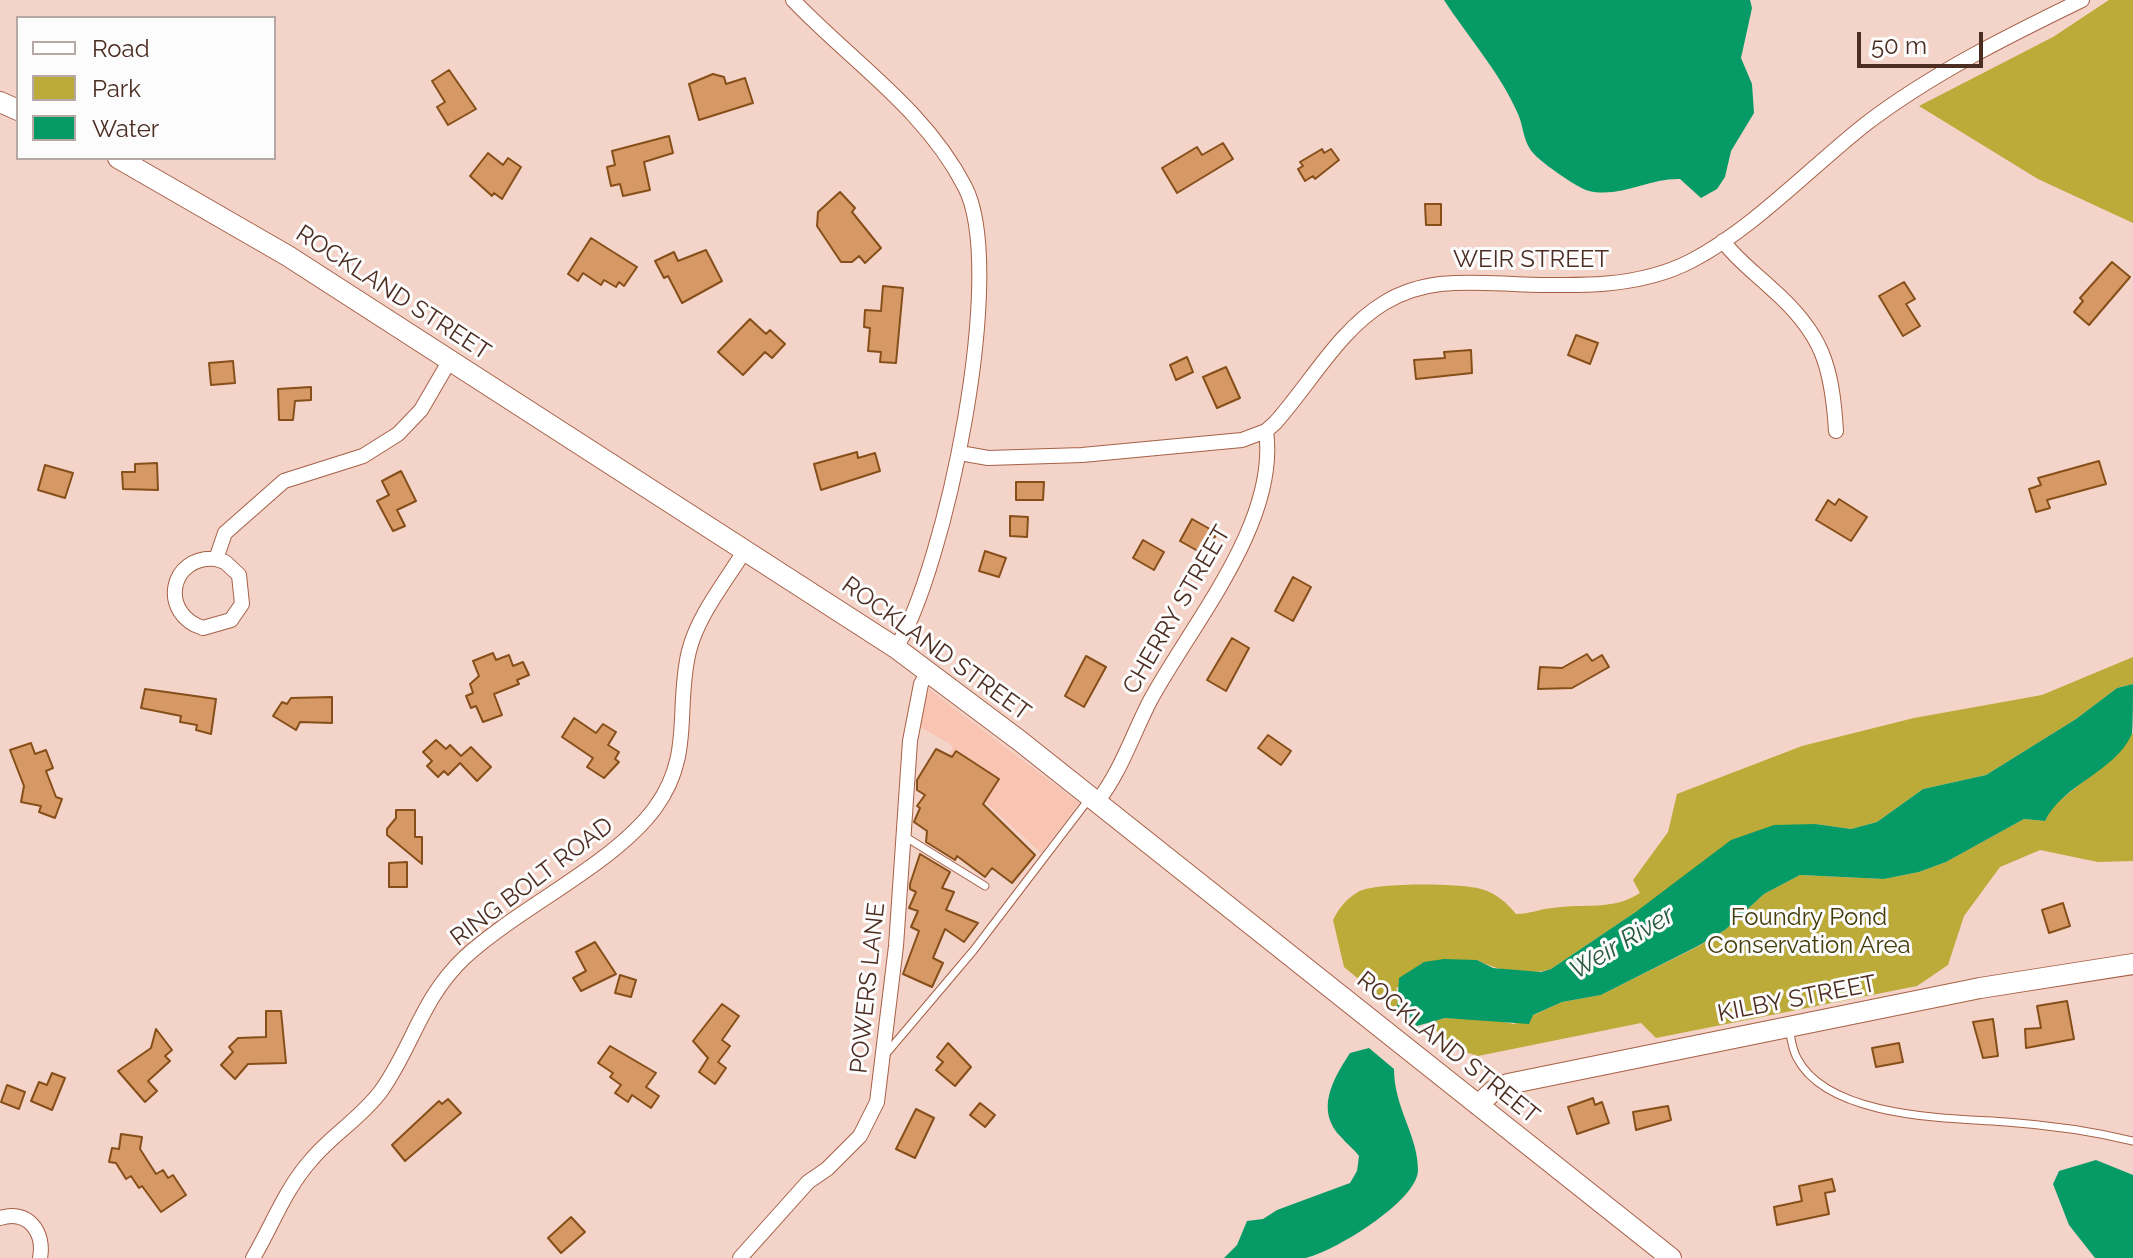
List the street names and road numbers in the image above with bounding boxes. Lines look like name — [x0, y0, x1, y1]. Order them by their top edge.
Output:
street label: ROCKLAND STREET — [290, 219, 496, 367]
street label: WEIR STREET — [1453, 246, 1609, 274]
street label: CHERRY STREET — [1117, 521, 1237, 699]
street label: ROCKLAND STREET — [836, 571, 1036, 727]
street label: RING BOLT ROAD — [445, 812, 619, 952]
street label: POWERS LANE — [845, 901, 891, 1075]
street label: ROCKLAND STREET — [1351, 966, 1545, 1130]
street label: KILBY STREET — [1715, 969, 1879, 1029]

